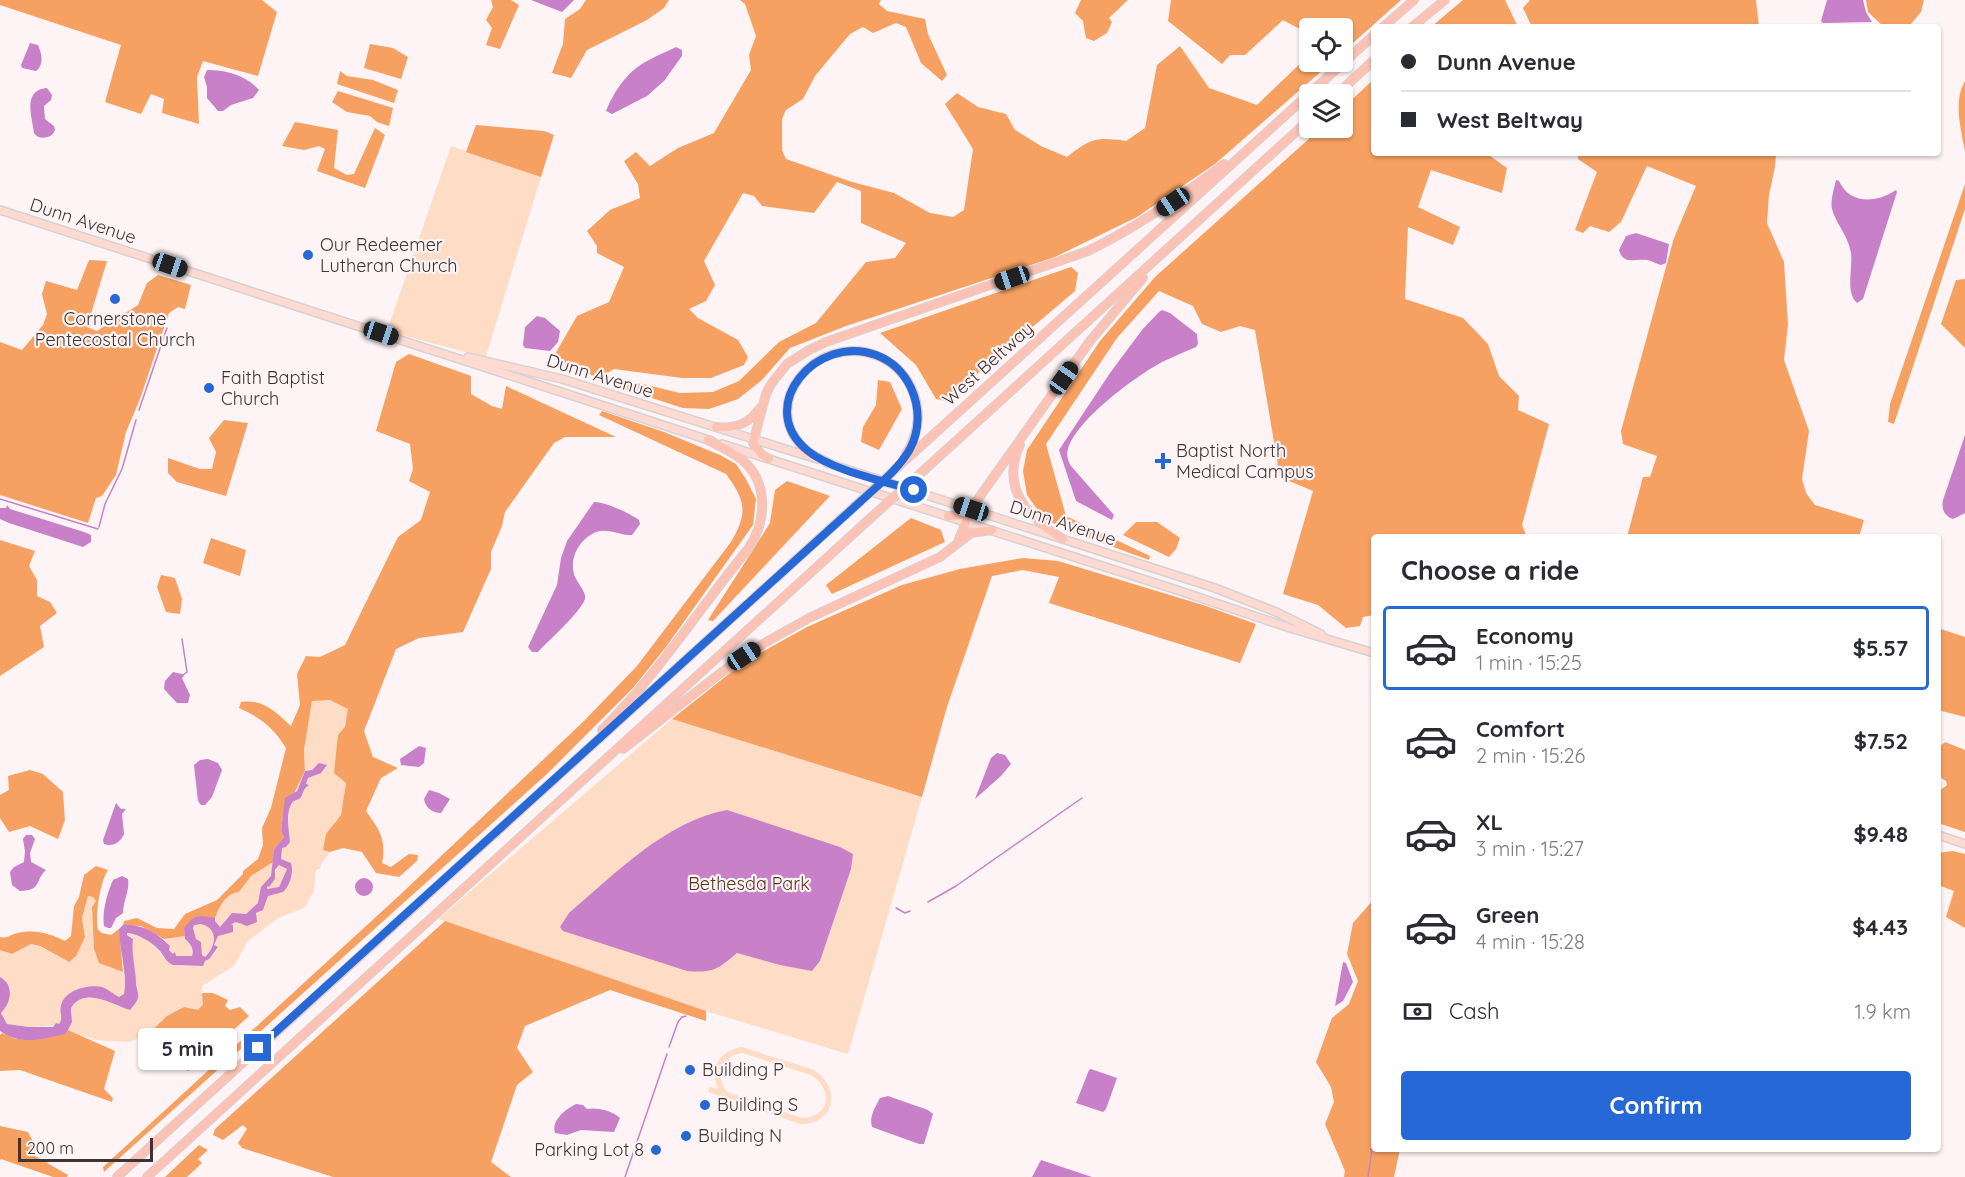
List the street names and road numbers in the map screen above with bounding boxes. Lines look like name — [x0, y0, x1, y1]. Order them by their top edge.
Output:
street label: Dunn Avenue — [27, 193, 139, 249]
street label: West Beltway — [938, 317, 1038, 410]
street label: Dunn Avenue — [544, 348, 656, 403]
street label: Dunn Avenue — [1007, 495, 1119, 551]

